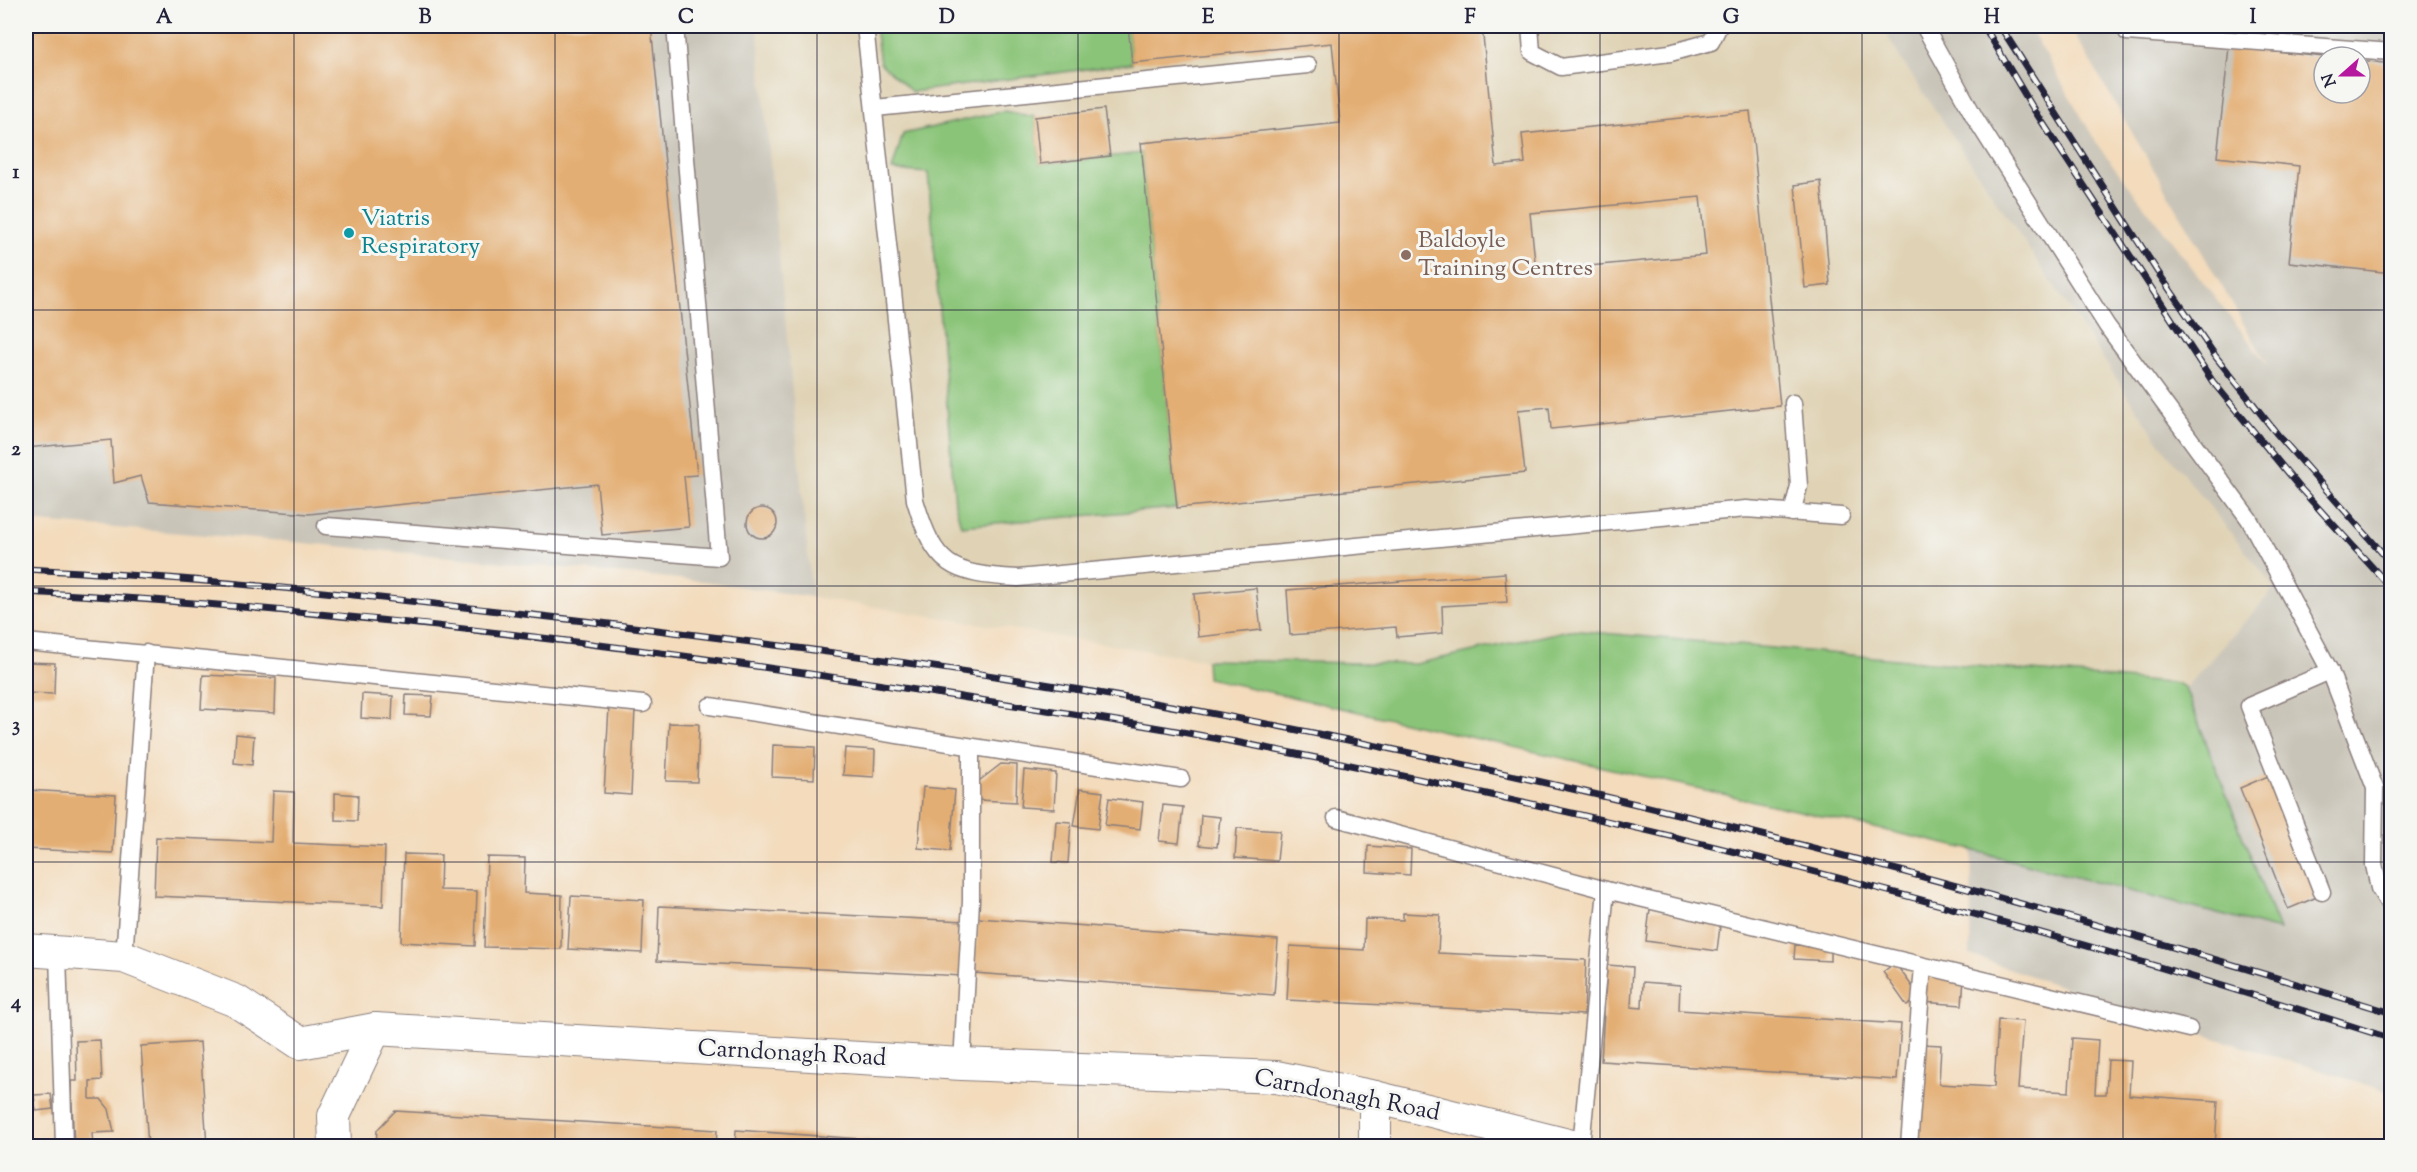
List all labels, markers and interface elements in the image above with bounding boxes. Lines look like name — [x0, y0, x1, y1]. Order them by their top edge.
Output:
text: A — [156, 4, 173, 33]
text: B — [419, 4, 432, 33]
text: C — [678, 4, 694, 33]
text: D — [939, 4, 955, 33]
text: E — [1202, 4, 1215, 33]
text: F — [1464, 4, 1476, 33]
text: G — [1723, 4, 1740, 33]
text: H — [1984, 4, 2000, 33]
text: I — [2250, 4, 2257, 33]
north arrow — [2312, 45, 2372, 105]
text: N — [2317, 69, 2343, 90]
text: 1 — [13, 159, 20, 188]
place label: Viatris Respiratory — [361, 202, 480, 264]
place label: Baldoyle Training Centres — [1418, 224, 1593, 286]
marker: Viatris Respiratory — [342, 226, 356, 240]
marker: Baldoyle Training Centres — [1399, 248, 1413, 262]
text: 2 — [11, 436, 21, 465]
text: 3 — [12, 712, 20, 741]
text: 4 — [10, 989, 21, 1018]
street label: Carndonagh Road — [697, 1032, 888, 1076]
street label: Carndonagh Road — [1251, 1061, 1443, 1131]

